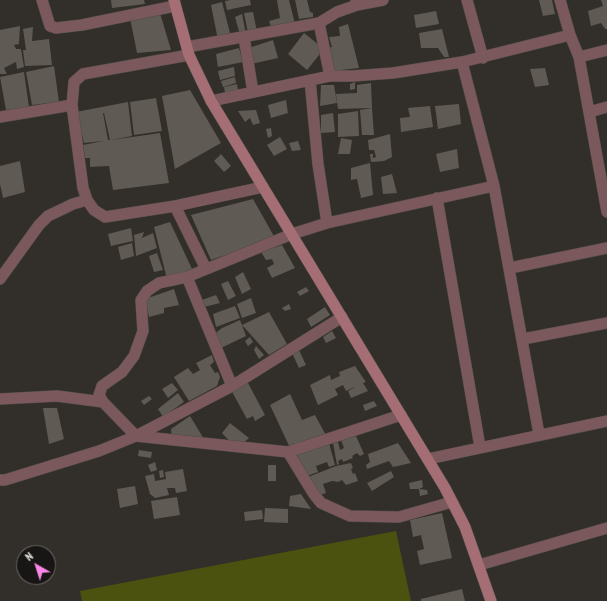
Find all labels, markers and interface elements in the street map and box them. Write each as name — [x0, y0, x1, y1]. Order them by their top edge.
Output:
north arrow — [16, 545, 56, 585]
text: N — [22, 549, 36, 564]

